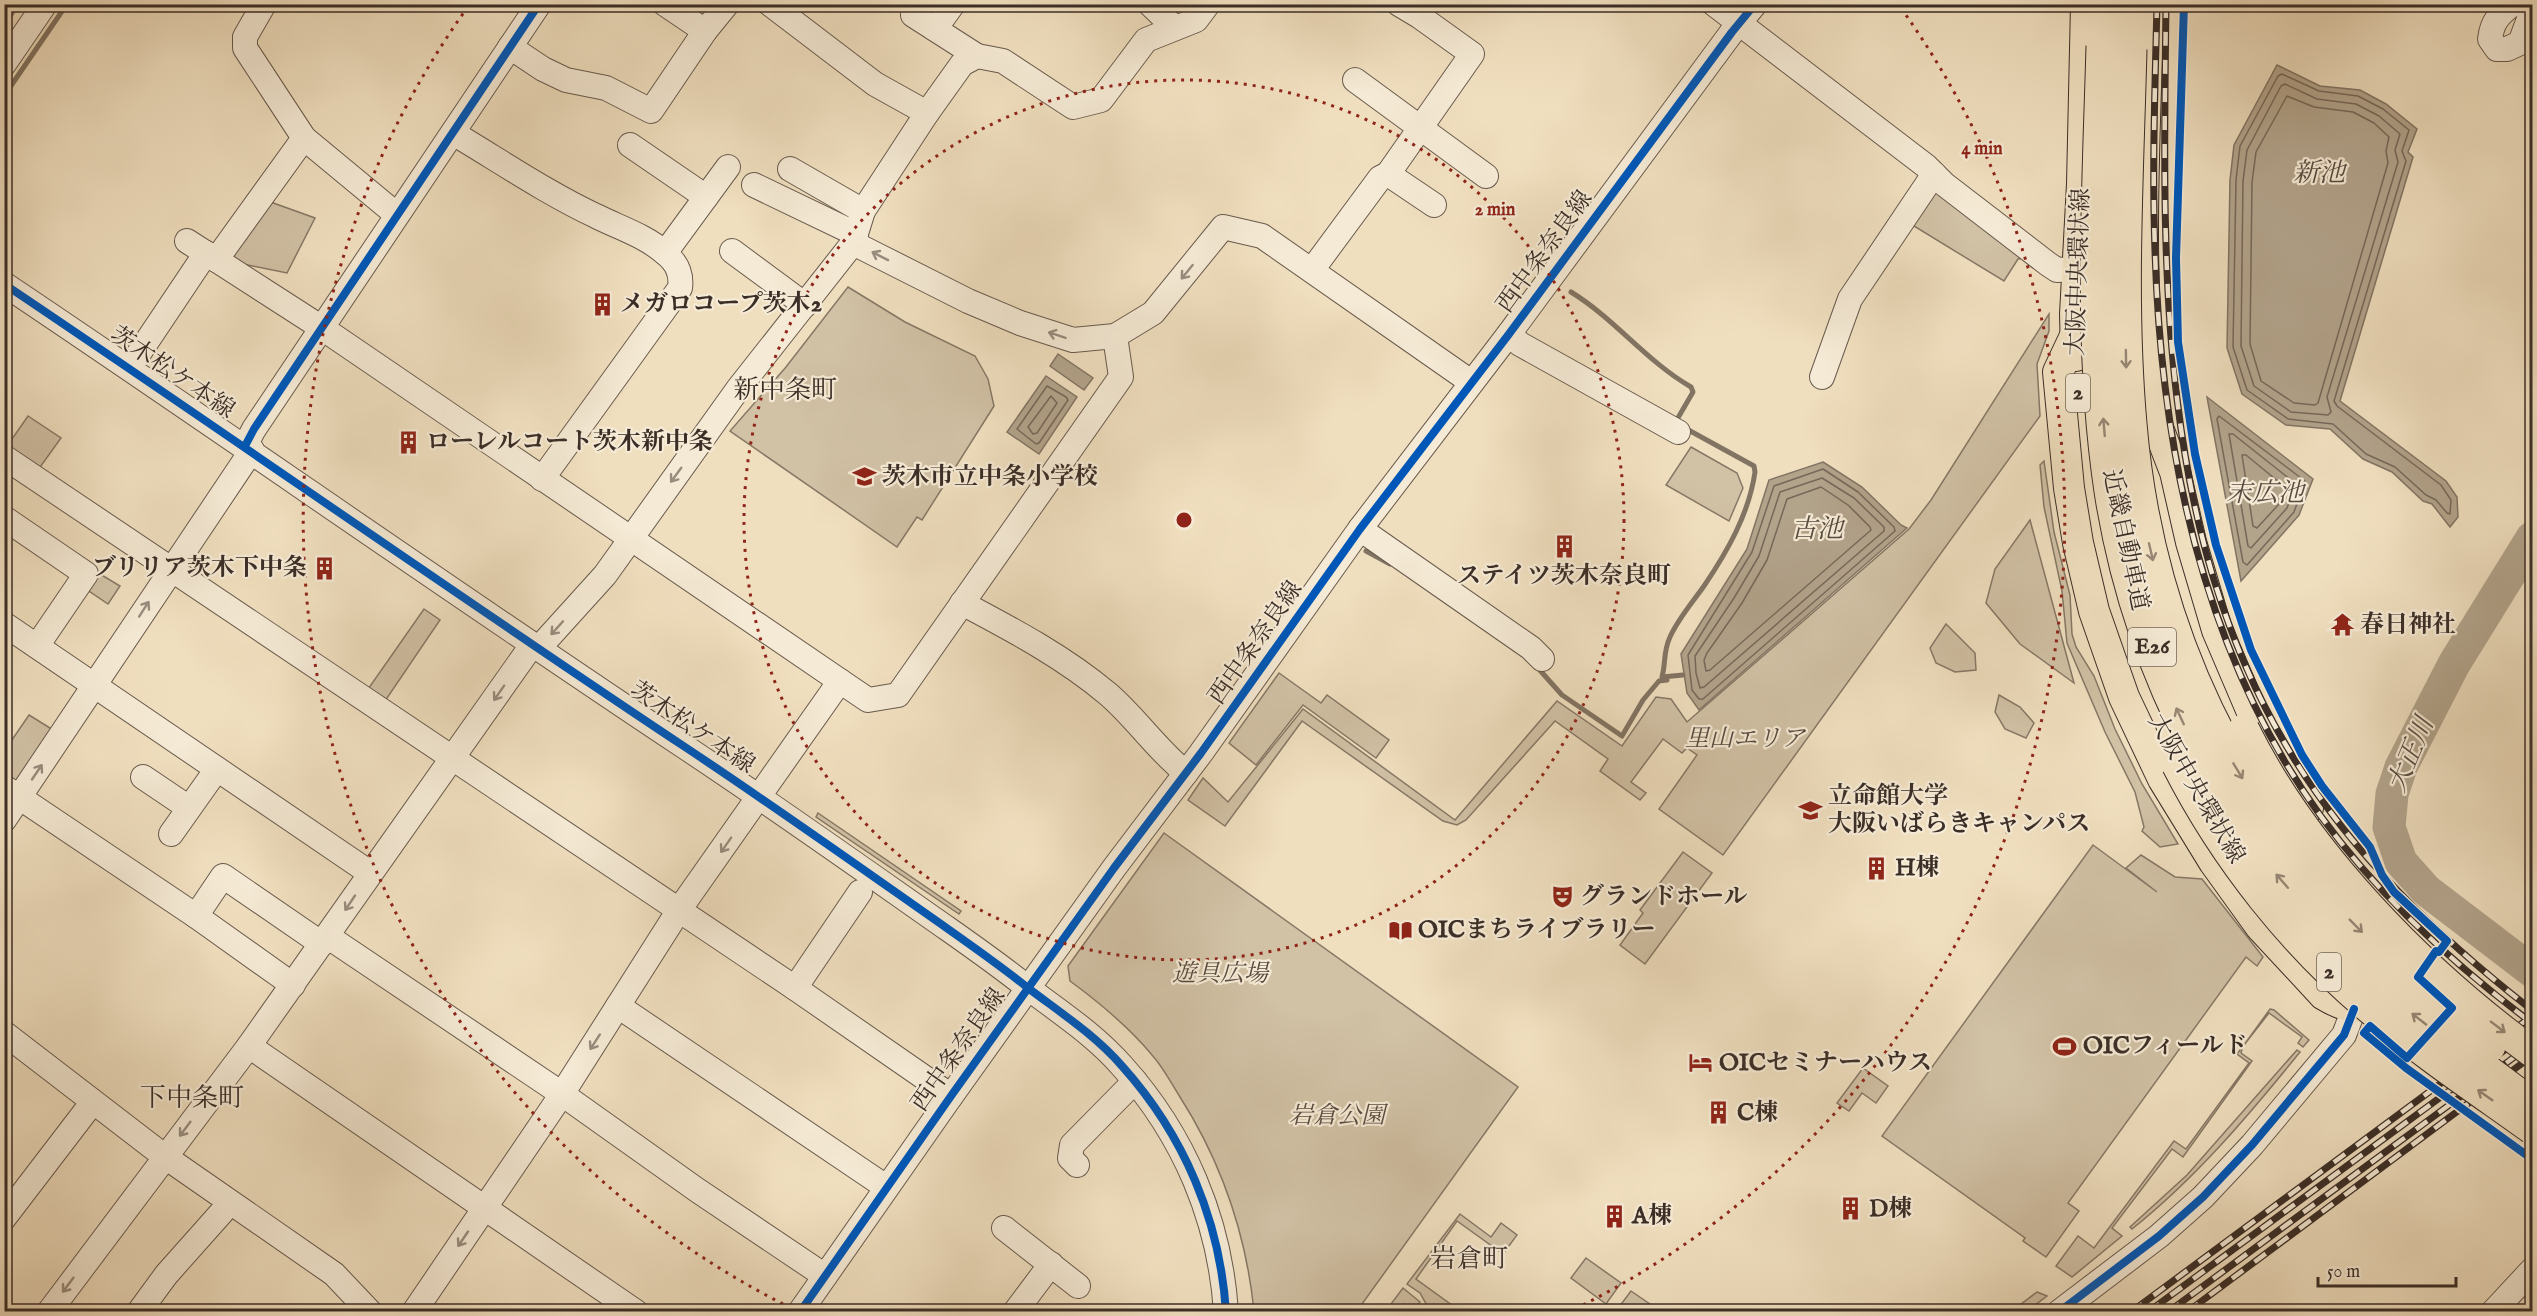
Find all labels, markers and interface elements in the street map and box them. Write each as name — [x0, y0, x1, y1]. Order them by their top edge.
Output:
text: 4 min — [1961, 138, 2003, 161]
water label: 新池 — [2293, 157, 2348, 190]
street label: 西中条奈良線 — [1490, 185, 1600, 319]
street label: 大阪中央環状線 — [2061, 188, 2097, 356]
text: 2 min — [1475, 199, 1516, 222]
one-way arrow — [871, 250, 889, 261]
one-way arrow — [1180, 264, 1193, 280]
place label: メガロコープ茨木2 — [620, 289, 822, 320]
building icon: メガロコープ茨木2 — [589, 291, 615, 317]
street label: 茨木松ケ本線 — [104, 320, 240, 426]
one-way arrow — [1048, 329, 1067, 340]
one-way arrow — [2120, 348, 2131, 368]
district label: 新中条町 — [733, 374, 837, 407]
road number: 2 — [2066, 374, 2090, 412]
one-way arrow — [2098, 418, 2109, 438]
place label: ローレルコート茨木新中条 — [426, 427, 713, 458]
building icon: ローレルコート茨木新中条 — [395, 429, 421, 455]
place label: 茨木市立中条小学校 — [882, 462, 1098, 493]
school or university icon: 茨木市立中条小学校 — [851, 464, 877, 490]
one-way arrow — [670, 466, 682, 482]
street label: 近畿自動車道 — [2095, 466, 2155, 614]
water label: 末広池 — [2226, 477, 2307, 510]
centre of rings — [1174, 510, 1194, 530]
water label: 古池 — [1791, 513, 1846, 546]
building icon: ステイツ茨木奈良町 — [1551, 533, 1577, 559]
one-way arrow — [2145, 542, 2157, 561]
place label: ブリリア茨木下中条 — [92, 553, 307, 584]
building icon: ブリリア茨木下中条 — [312, 555, 338, 581]
place label: ステイツ茨木奈良町 — [1457, 561, 1671, 592]
street label: 西中条奈良線 — [1202, 575, 1310, 711]
one-way arrow — [139, 601, 151, 618]
place label: 春日神社 — [2360, 610, 2456, 641]
temple icon: 春日神社 — [2329, 612, 2355, 638]
one-way arrow — [549, 621, 564, 636]
road number: E26 — [2128, 628, 2176, 666]
street label: 茨木松ケ本線 — [624, 675, 760, 781]
one-way arrow — [493, 684, 505, 701]
one-way arrow — [2174, 707, 2185, 725]
street label: 大阪中央環状線 — [2141, 709, 2251, 869]
water label: 大正川 — [2381, 710, 2443, 797]
park label: 里山エリア — [1685, 724, 1806, 755]
one-way arrow — [2232, 762, 2244, 779]
one-way arrow — [31, 764, 43, 780]
place label: 立命館大学 大阪いばらきキャンパス — [1828, 781, 2090, 840]
school or university icon: 立命館大学 大阪いばらきキャンパス — [1797, 797, 1823, 823]
one-way arrow — [720, 836, 732, 852]
place label: H棟 — [1895, 853, 1940, 884]
building icon: H棟 — [1864, 855, 1890, 881]
one-way arrow — [2275, 874, 2289, 889]
place label: グランドホール — [1580, 882, 1748, 913]
theatre icon: グランドホール — [1549, 884, 1575, 910]
one-way arrow — [344, 895, 356, 911]
place label: OICまちライブラリー — [1418, 915, 1655, 946]
library icon: OICまちライブラリー — [1387, 917, 1413, 943]
one-way arrow — [2348, 918, 2363, 933]
road number: 2 — [2317, 953, 2341, 991]
park label: 遊具広場 — [1172, 959, 1270, 990]
street label: 西中条奈良線 — [905, 982, 1013, 1118]
one-way arrow — [2411, 1013, 2427, 1026]
one-way arrow — [2490, 1021, 2506, 1033]
place label: OICフィールド — [2083, 1031, 2248, 1062]
one-way arrow — [589, 1033, 601, 1050]
sports icon: OICフィールド — [2052, 1033, 2078, 1059]
place label: OICセミナーハウス — [1719, 1048, 1932, 1079]
hotel icon: OICセミナーハウス — [1688, 1050, 1714, 1076]
district label: 下中条町 — [140, 1082, 244, 1115]
one-way arrow — [2477, 1089, 2493, 1101]
place label: C棟 — [1737, 1098, 1778, 1129]
building icon: C棟 — [1706, 1100, 1732, 1126]
park label: 岩倉公園 — [1289, 1101, 1389, 1132]
one-way arrow — [179, 1120, 192, 1136]
place label: D棟 — [1869, 1194, 1912, 1225]
building icon: D棟 — [1838, 1196, 1864, 1222]
place label: A棟 — [1631, 1201, 1672, 1232]
building icon: A棟 — [1601, 1203, 1627, 1229]
one-way arrow — [457, 1230, 469, 1247]
district label: 岩倉町 — [1430, 1243, 1508, 1276]
scale bar — [2318, 1250, 2456, 1288]
text: 50 m — [2327, 1261, 2360, 1284]
one-way arrow — [62, 1276, 75, 1292]

